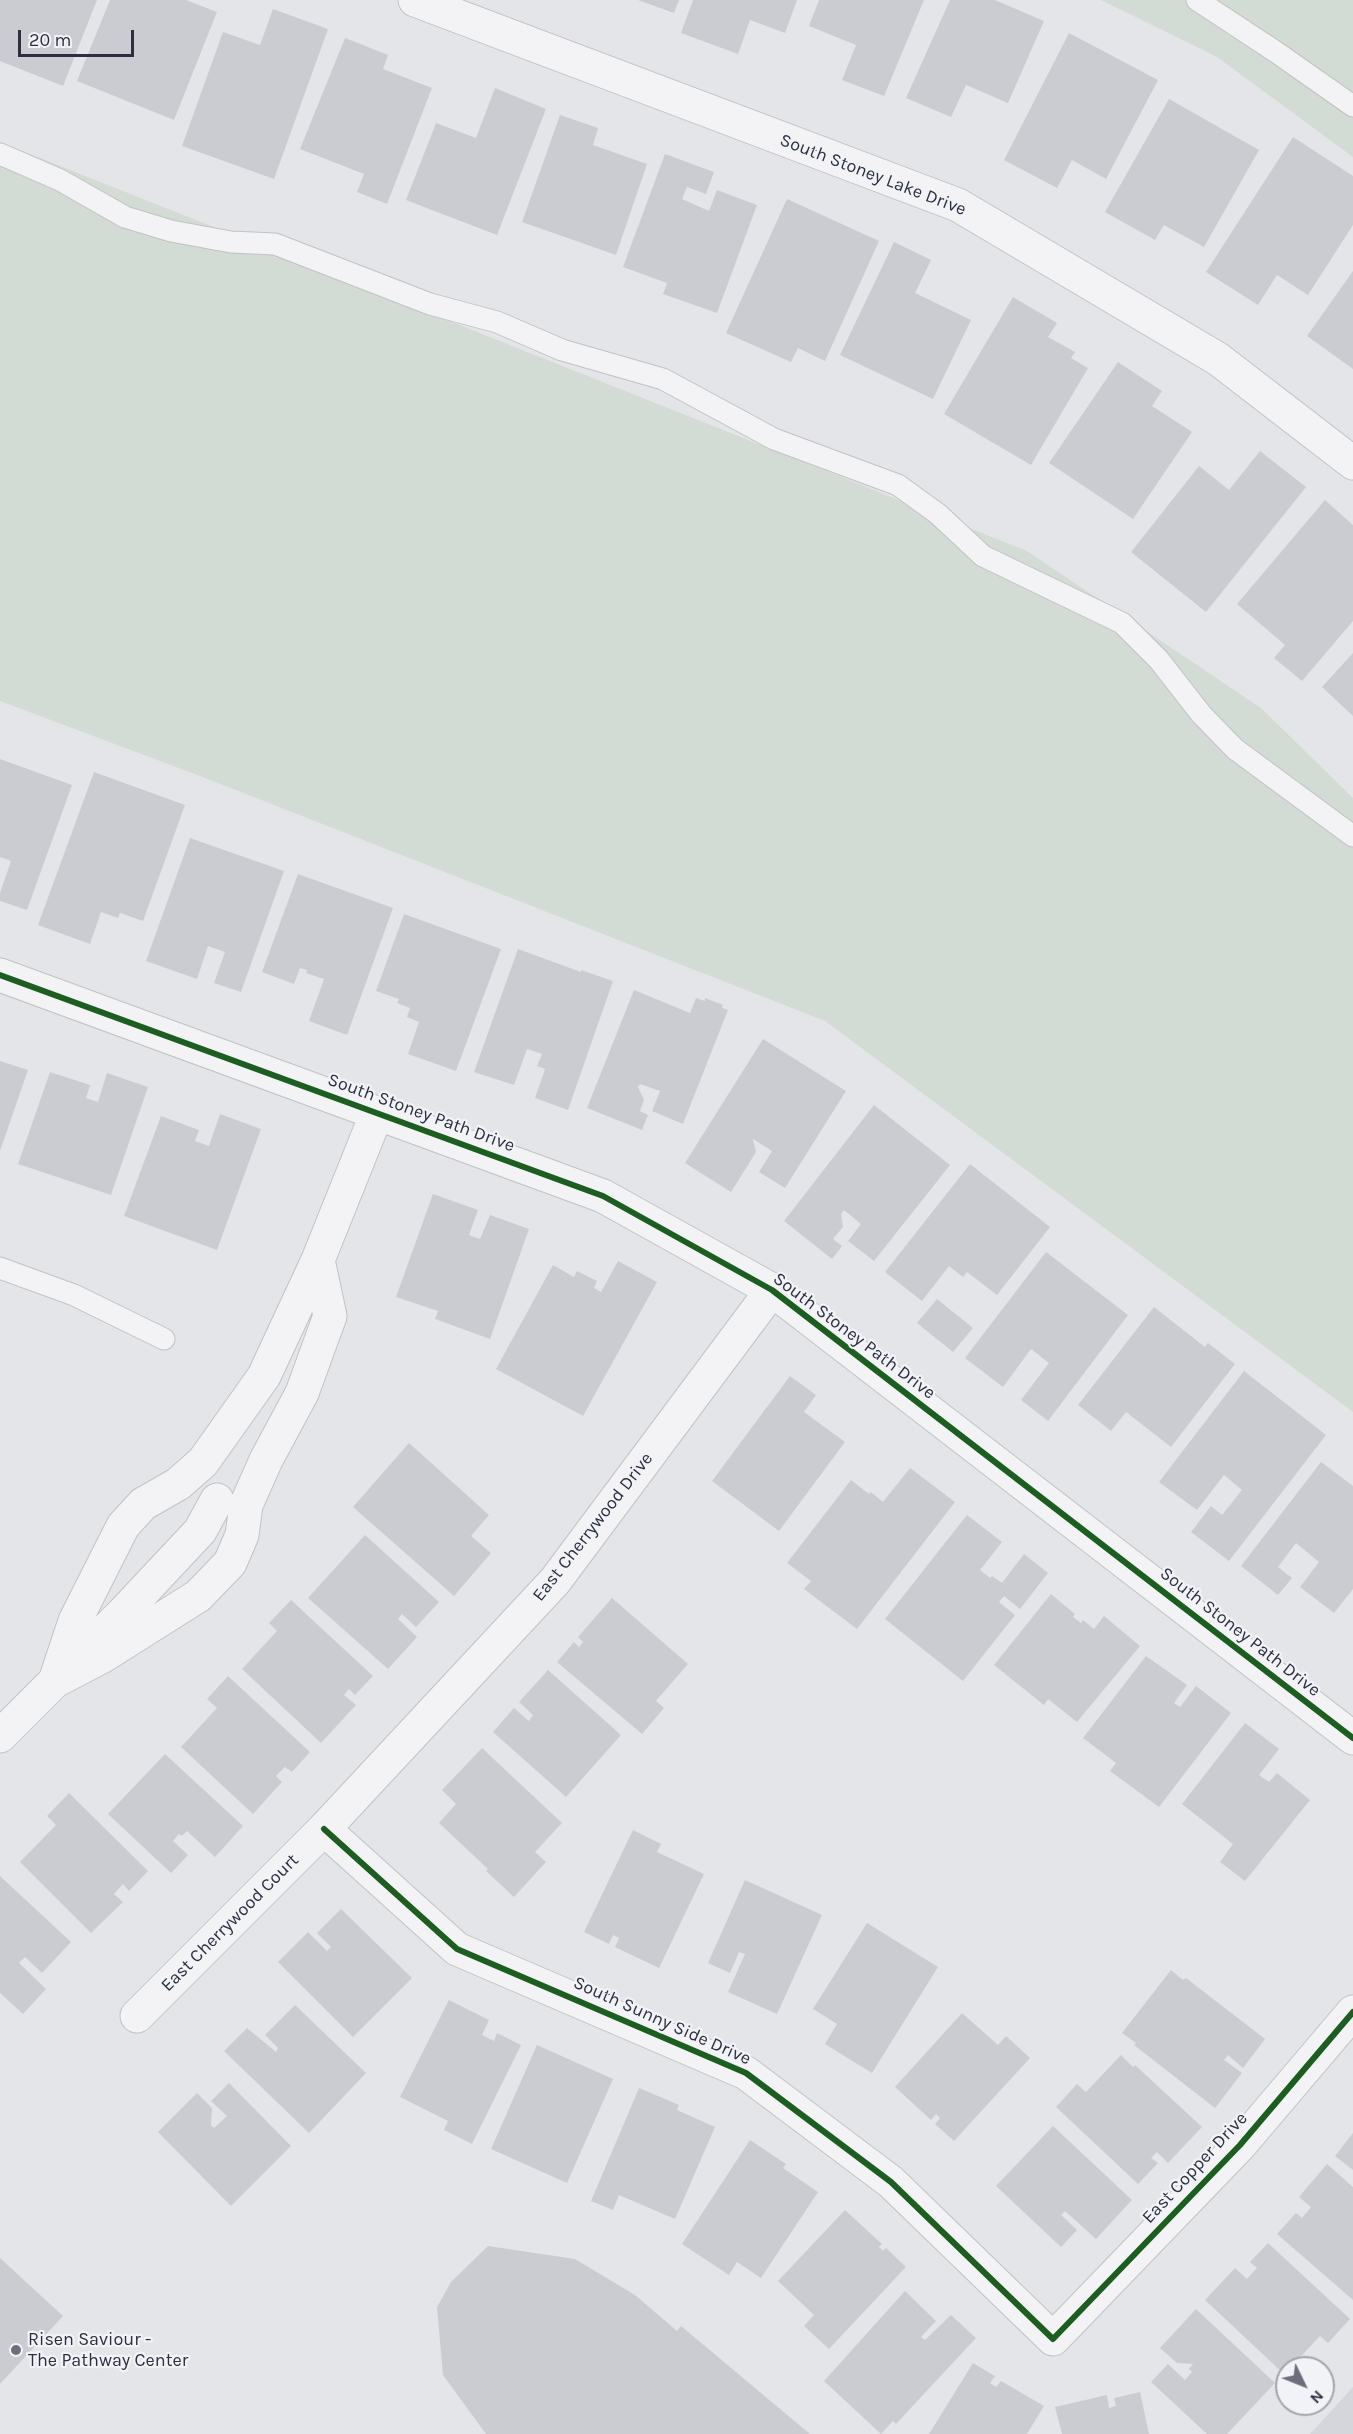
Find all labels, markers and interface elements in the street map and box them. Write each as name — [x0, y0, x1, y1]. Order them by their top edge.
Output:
scale bar — [21, 18, 136, 56]
text: 20 m — [29, 29, 71, 51]
street label: South Stoney Lake Drive — [777, 129, 969, 221]
street label: South Stoney Path Drive — [324, 1069, 518, 1157]
street label: South Stoney Path Drive — [769, 1268, 939, 1404]
street label: East Cherrywood Drive — [528, 1448, 658, 1606]
street label: South Stoney Path Drive — [1156, 1563, 1324, 1701]
street label: East Cherrywood Court — [157, 1850, 303, 1996]
street label: South Sunny Side Drive — [570, 1972, 754, 2070]
street label: East Copper Drive — [1138, 2108, 1252, 2228]
place label: Risen Saviour - The Pathway Center — [28, 2329, 188, 2372]
marker: Risen Saviour - The Pathway Center — [9, 2343, 23, 2357]
north arrow — [1275, 2356, 1335, 2416]
text: N — [1306, 2387, 1328, 2408]

